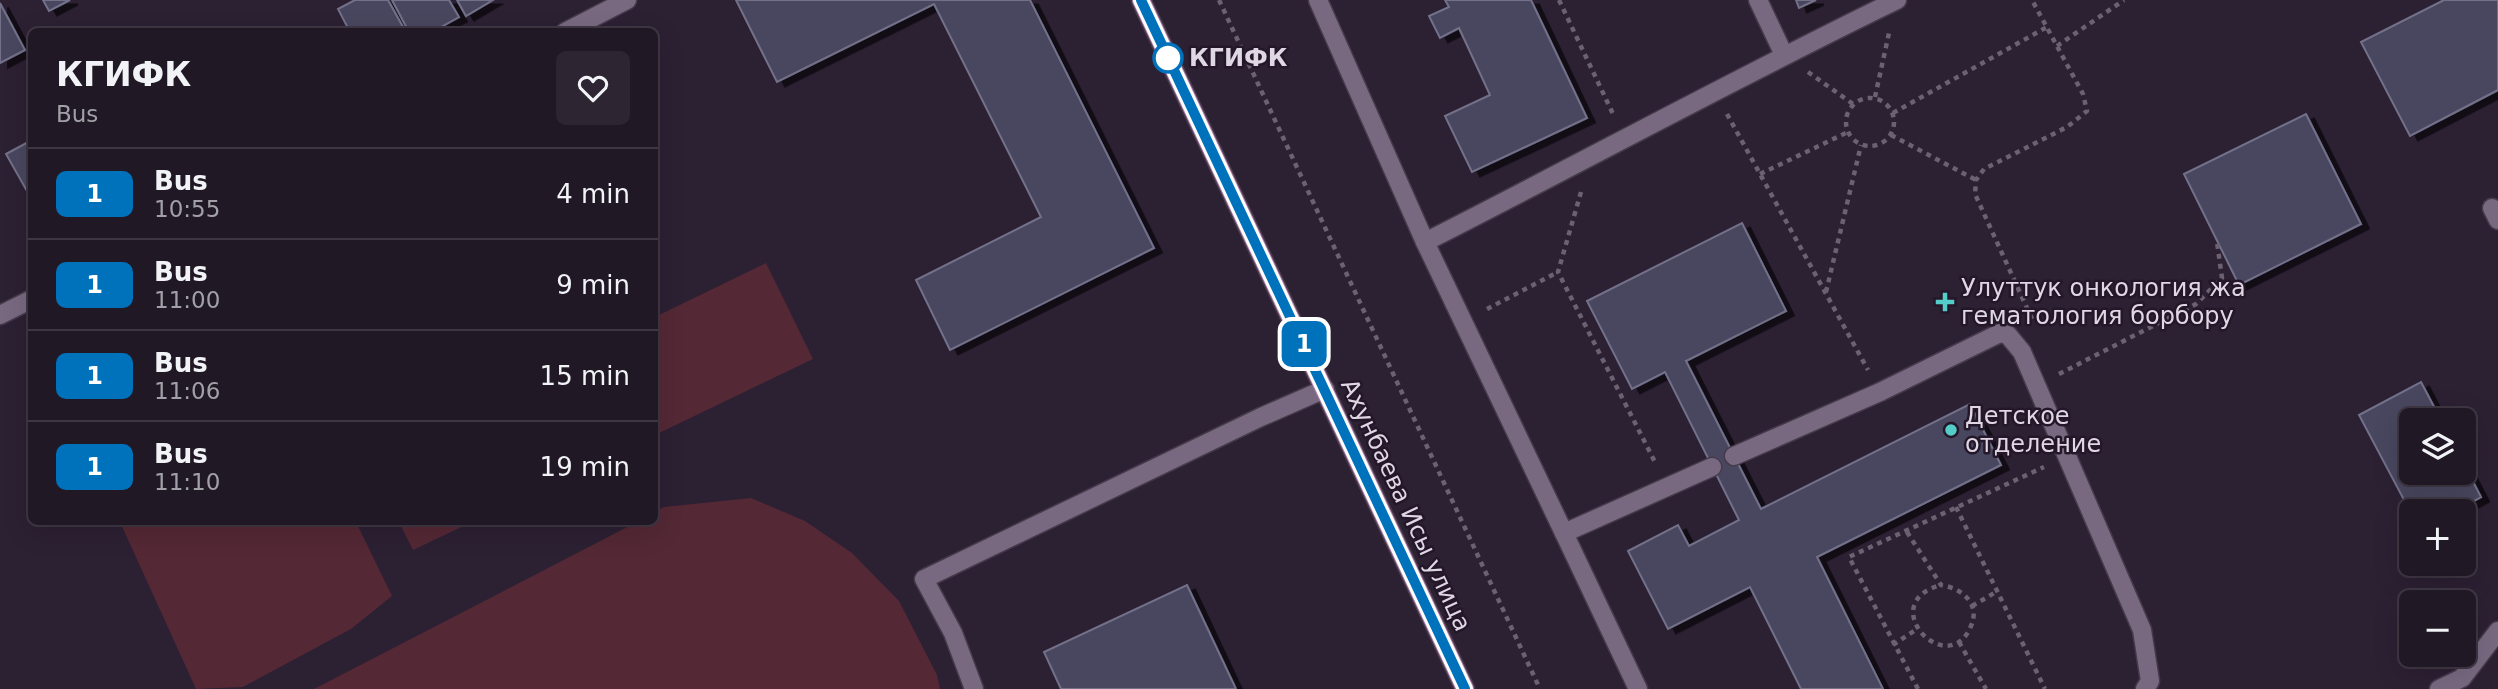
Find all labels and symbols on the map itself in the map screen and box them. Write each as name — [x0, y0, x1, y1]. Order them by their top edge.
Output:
marker: КГИФК — [1153, 43, 1183, 73]
place label: КГИФК — [1189, 44, 1288, 72]
place label: Улуттук онкология жа гематология борбору — [1961, 274, 2246, 330]
marker: Улуттук онкология жа гематология борбору — [1935, 292, 1955, 312]
line badge: 1 — [1281, 321, 1327, 367]
street label: Ахунбаева Исы улица — [1335, 374, 1477, 636]
place label: Детское отделение — [1965, 402, 2101, 458]
marker: Детское отделение — [1943, 422, 1959, 438]

